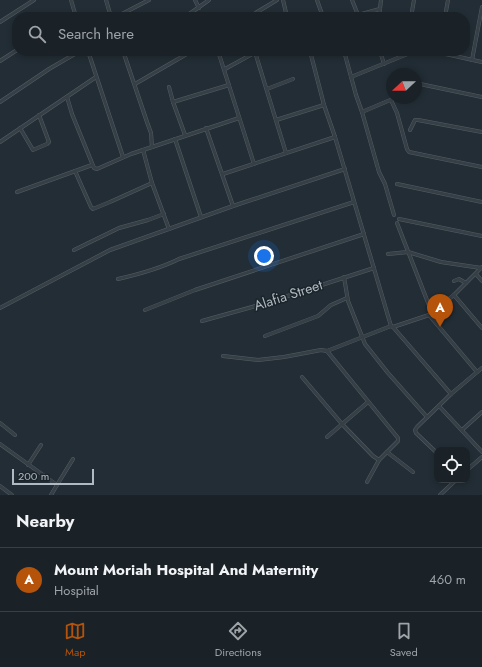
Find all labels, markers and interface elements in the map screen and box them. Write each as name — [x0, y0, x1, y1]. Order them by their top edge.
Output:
search box — [12, 12, 470, 56]
icon: search — [26, 23, 48, 45]
text: Search here — [58, 23, 134, 45]
north arrow — [386, 68, 422, 104]
your location — [254, 246, 274, 266]
street label: Alafia Street — [251, 274, 326, 316]
pin: A — [427, 294, 453, 327]
map controls — [434, 447, 470, 483]
button: locate — [434, 447, 470, 483]
scale bar — [12, 467, 94, 486]
text: 200 m — [18, 468, 49, 484]
text: Nearby — [16, 509, 74, 533]
text: Mount Moriah Hospital And Maternity — [54, 559, 318, 581]
text: A — [24, 570, 34, 589]
text: 460 m — [429, 570, 466, 589]
text: Hospital — [54, 581, 99, 600]
tab: Map — [64, 620, 86, 660]
tab: Directions — [215, 620, 261, 660]
tab: Saved — [390, 620, 418, 660]

